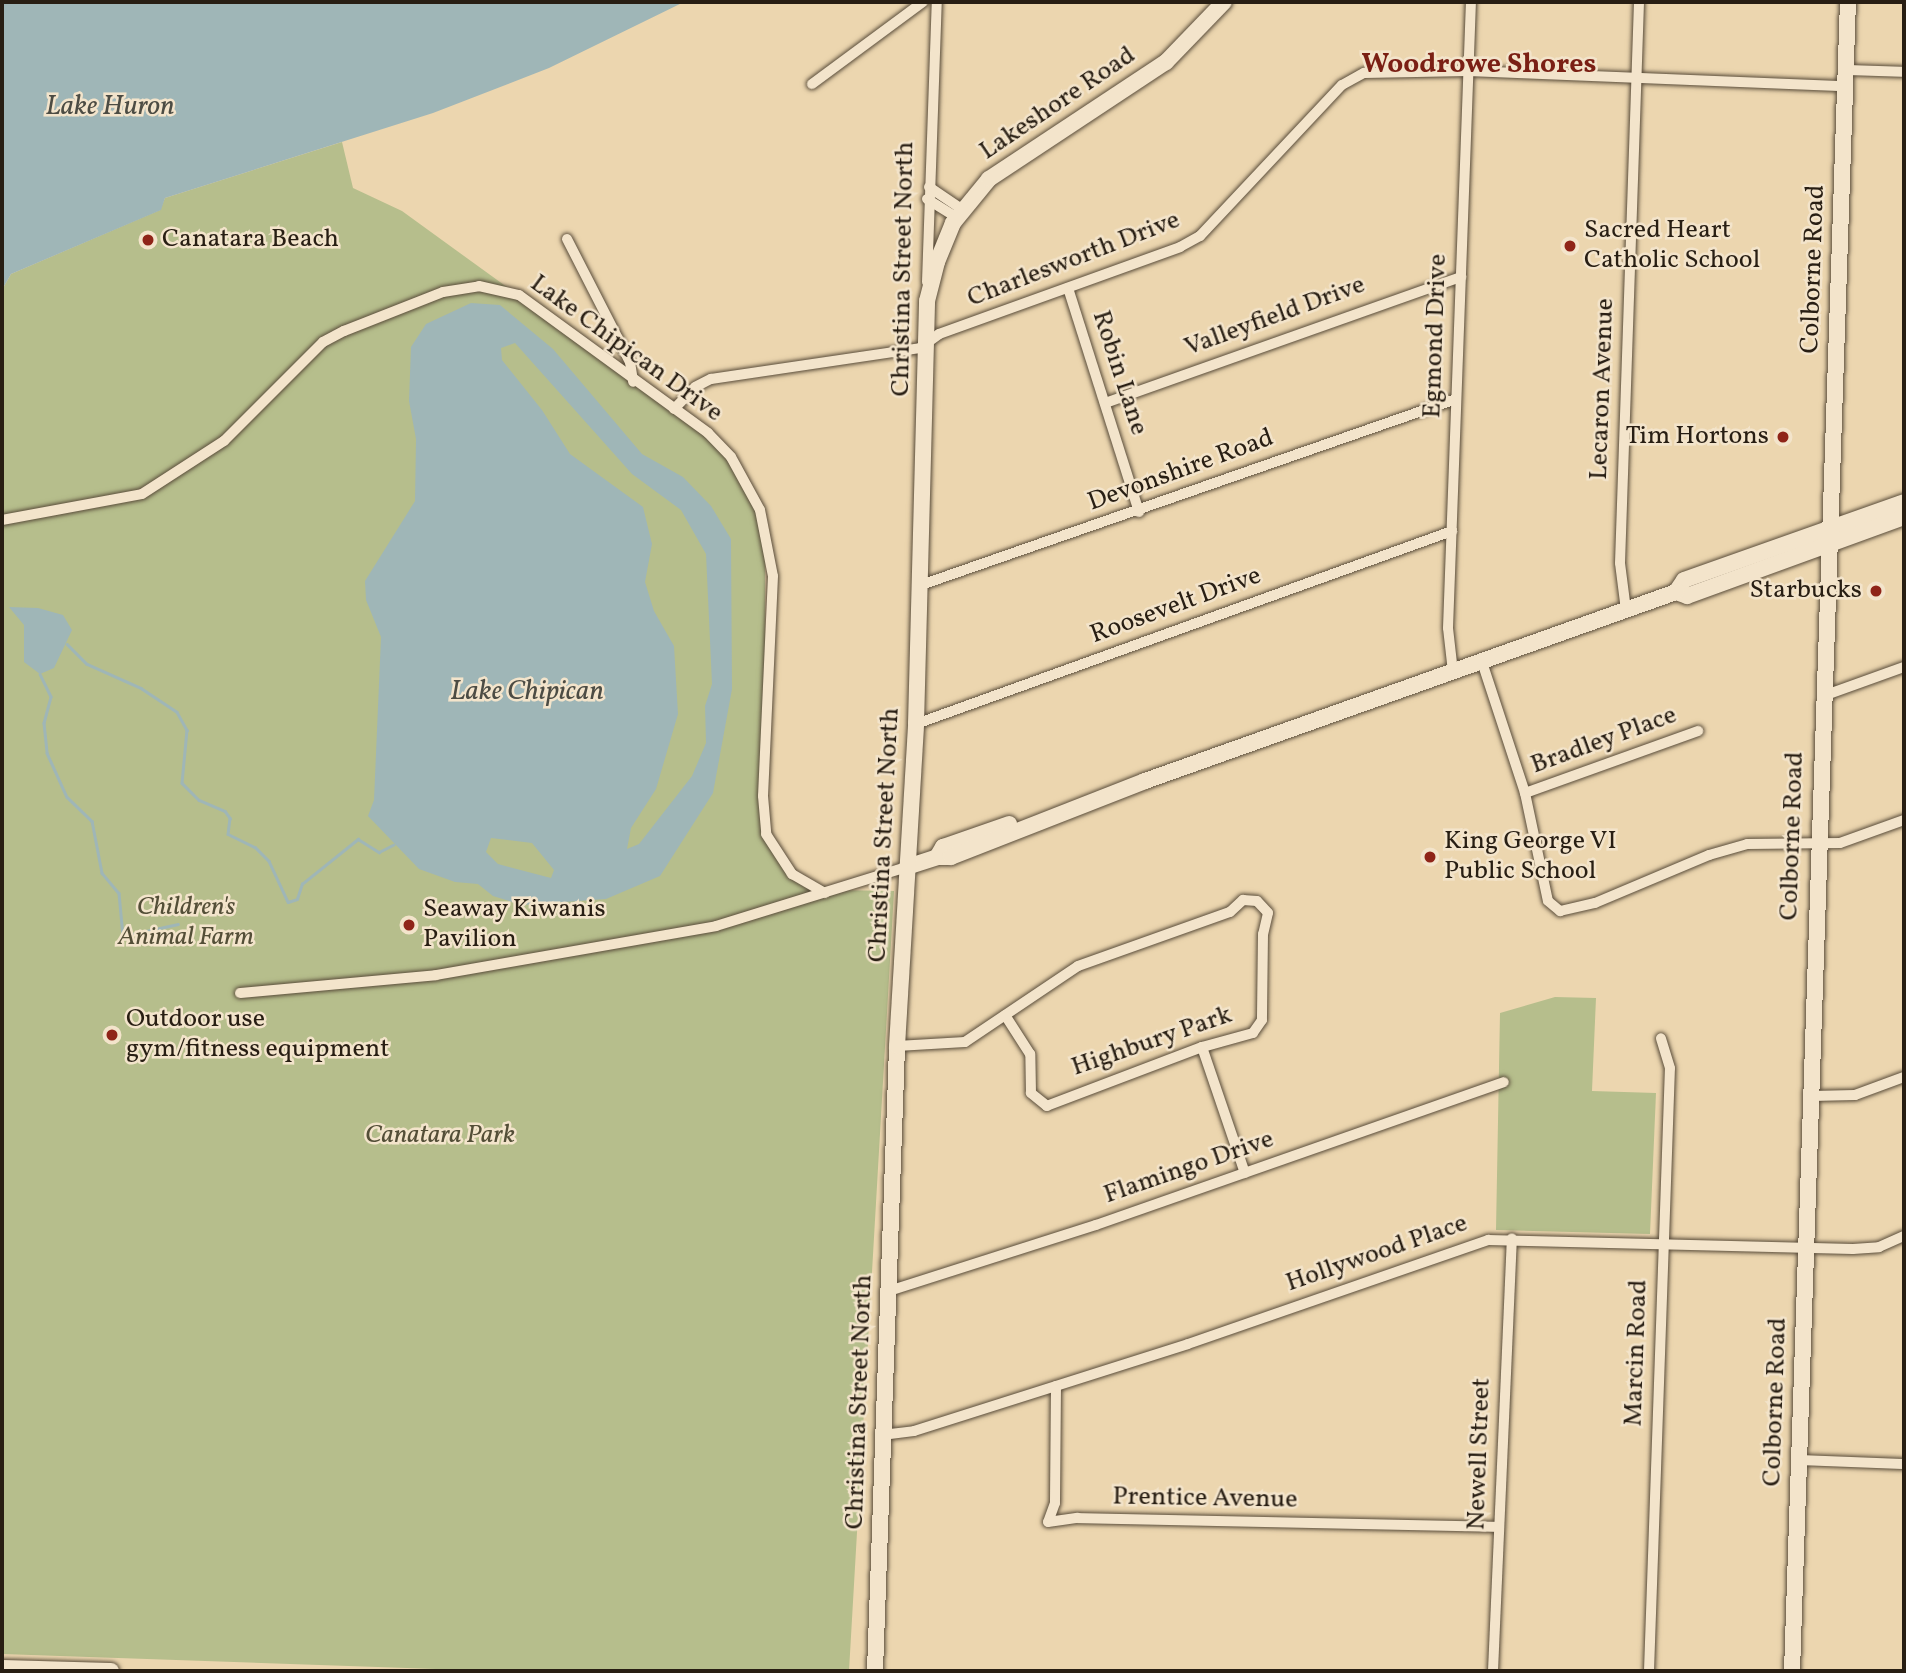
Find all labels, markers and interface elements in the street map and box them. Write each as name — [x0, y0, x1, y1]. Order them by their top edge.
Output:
street label: Lakeshore Road — [974, 40, 1142, 168]
district label: Woodrowe Shores — [1362, 48, 1596, 82]
water label: Lake Huron — [45, 90, 175, 124]
street label: Christina Street North — [886, 141, 922, 397]
street label: Colborne Road — [1795, 184, 1833, 354]
street label: Charlesworth Drive — [963, 205, 1185, 315]
place label: Sacred Heart Catholic School — [1584, 215, 1760, 276]
place label: Canatara Beach — [162, 224, 339, 256]
marker: Canatara Beach — [140, 232, 156, 248]
marker: Sacred Heart Catholic School — [1562, 238, 1578, 254]
street label: Egmond Drive — [1418, 253, 1454, 419]
street label: Lake Chipican Drive — [524, 269, 728, 429]
street label: Valleyfield Drive — [1180, 270, 1370, 364]
street label: Lecaron Avenue — [1584, 298, 1622, 480]
street label: Robin Lane — [1084, 307, 1154, 439]
place label: Tim Hortons — [1625, 421, 1769, 453]
street label: Devonshire Road — [1084, 423, 1278, 519]
marker: Tim Hortons — [1775, 429, 1791, 445]
street label: Roosevelt Drive — [1086, 561, 1266, 651]
place label: Starbucks — [1750, 575, 1862, 607]
marker: Starbucks — [1868, 583, 1884, 599]
water label: Lake Chipican — [450, 675, 604, 709]
street label: Bradley Place — [1527, 700, 1681, 782]
street label: Christina Street North — [863, 707, 907, 963]
street label: Colborne Road — [1774, 751, 1812, 921]
place label: King George VI Public School — [1444, 826, 1617, 888]
marker: King George VI Public School — [1422, 849, 1438, 865]
park label: Children's Animal Farm — [118, 892, 254, 954]
place label: Seaway Kiwanis Pavilion — [423, 894, 606, 956]
marker: Seaway Kiwanis Pavilion — [401, 917, 417, 933]
street label: Highbury Park — [1067, 1000, 1237, 1084]
place label: Outdoor use gym/fitness equipment — [126, 1004, 389, 1066]
marker: Outdoor use gym/fitness equipment — [104, 1027, 120, 1043]
park label: Canatara Park — [365, 1120, 515, 1152]
street label: Flamingo Drive — [1100, 1124, 1278, 1212]
street label: Hollywood Place — [1282, 1208, 1472, 1300]
street label: Christina Street North — [840, 1274, 880, 1530]
street label: Marcin Road — [1619, 1279, 1655, 1427]
street label: Colborne Road — [1757, 1317, 1795, 1487]
street label: Newell Street — [1462, 1377, 1498, 1531]
street label: Prentice Avenue — [1112, 1482, 1298, 1516]

